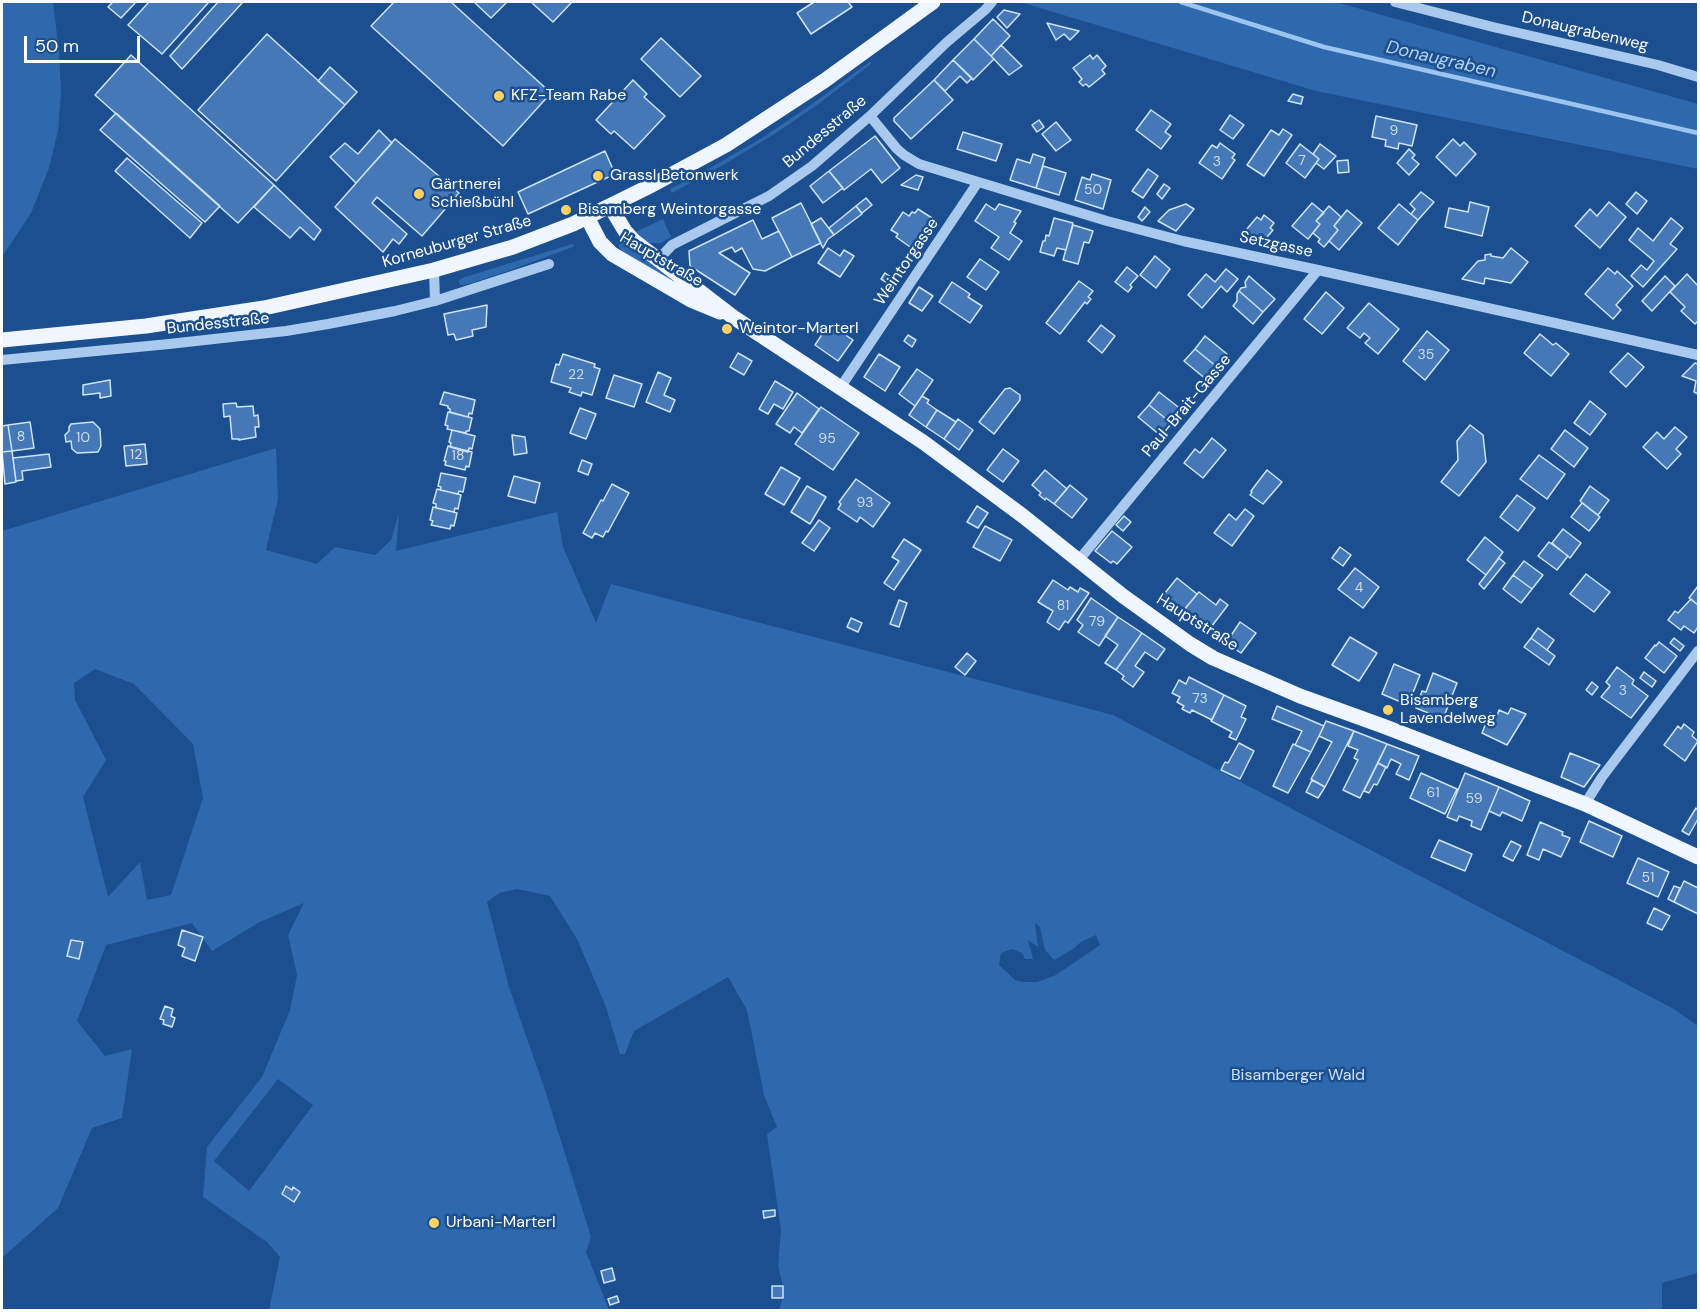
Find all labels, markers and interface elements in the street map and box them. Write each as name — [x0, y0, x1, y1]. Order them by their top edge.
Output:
street label: Donaugrabenweg — [1520, 8, 1650, 56]
scale bar — [27, 24, 142, 62]
text: 50 m — [35, 34, 79, 58]
water label: Donaugraben — [1384, 37, 1498, 83]
place label: KFZ-Team Rabe — [511, 86, 626, 106]
marker: KFZ-Team Rabe — [492, 89, 506, 103]
street label: Bundesstraße — [779, 91, 871, 173]
house number: 9 — [1390, 123, 1398, 139]
house number: 7 — [1298, 153, 1306, 169]
house number: 3 — [1213, 154, 1221, 170]
place label: Grassl Betonwerk — [610, 166, 739, 186]
marker: Grassl Betonwerk — [591, 169, 605, 183]
place label: Gärtnerei Schießbühl — [431, 175, 514, 213]
house number: 50 — [1084, 182, 1102, 198]
marker: Gärtnerei Schießbühl — [412, 187, 426, 201]
place label: Bisamberg Weintorgasse — [578, 200, 761, 220]
marker: Bisamberg Weintorgasse — [559, 203, 573, 217]
street label: Korneuburger Straße — [380, 212, 534, 272]
street label: Weintorgasse — [871, 215, 943, 309]
street label: Hauptstraße — [616, 228, 706, 292]
street label: Setzgasse — [1238, 228, 1314, 262]
street label: Bundesstraße — [166, 309, 270, 339]
place label: Weintor-Marterl — [739, 319, 859, 339]
marker: Weintor-Marterl — [720, 322, 734, 336]
house number: 35 — [1418, 347, 1434, 363]
street label: Paul-Brait-Gasse — [1138, 351, 1236, 461]
house number: 22 — [568, 367, 584, 383]
house number: 8 — [17, 429, 25, 445]
house number: 10 — [76, 430, 90, 446]
house number: 95 — [818, 431, 836, 447]
house number: 12 — [130, 447, 142, 463]
house number: 18 — [452, 448, 464, 464]
house number: 93 — [857, 495, 873, 511]
house number: 4 — [1355, 580, 1363, 596]
street label: Hauptstraße — [1153, 590, 1241, 656]
house number: 81 — [1057, 598, 1069, 614]
house number: 79 — [1089, 614, 1105, 630]
house number: 3 — [1619, 683, 1627, 699]
house number: 73 — [1192, 691, 1208, 707]
place label: Bisamberg Lavendelweg — [1400, 691, 1496, 729]
marker: Bisamberg Lavendelweg — [1381, 703, 1395, 717]
house number: 61 — [1426, 785, 1440, 801]
house number: 59 — [1466, 791, 1482, 807]
house number: 51 — [1642, 870, 1654, 886]
park label: Bisamberger Wald — [1231, 1066, 1365, 1086]
place label: Urbani-Marterl — [446, 1213, 556, 1233]
marker: Urbani-Marterl — [427, 1216, 441, 1230]

